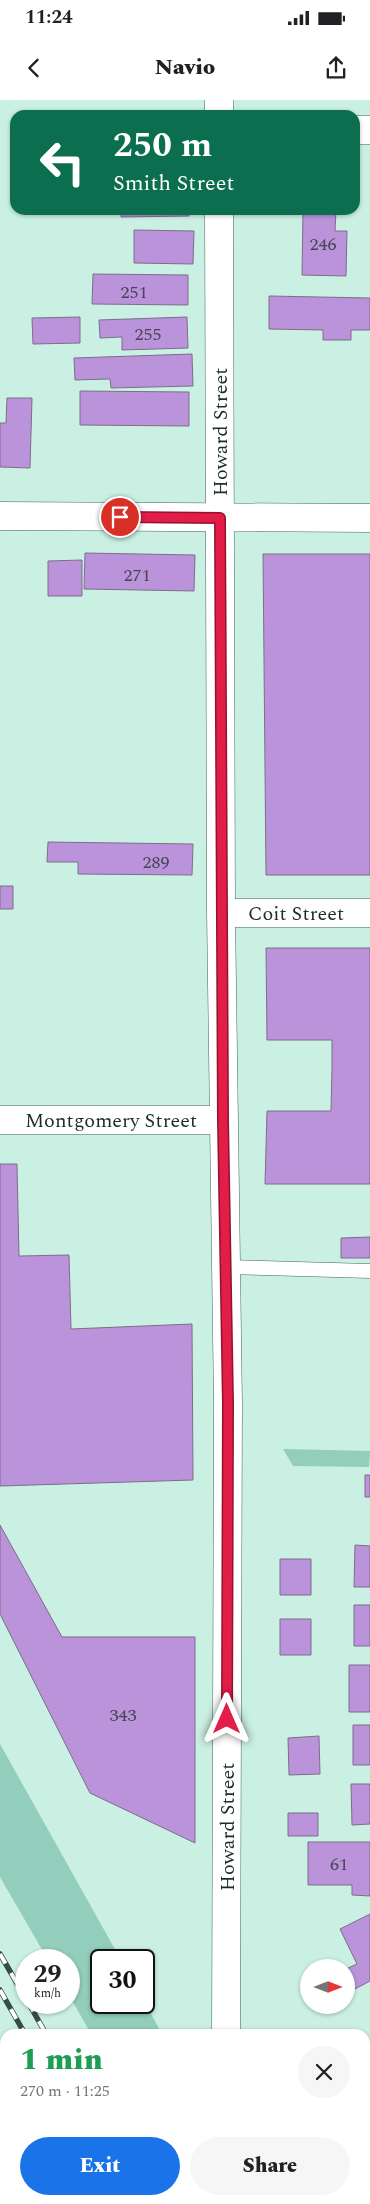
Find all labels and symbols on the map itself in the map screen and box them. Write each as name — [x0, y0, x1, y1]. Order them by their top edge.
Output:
house number: 246 — [310, 231, 337, 258]
house number: 251 — [121, 279, 148, 306]
house number: 255 — [135, 321, 162, 348]
street label: Howard Street — [206, 368, 236, 496]
pin — [99, 496, 141, 538]
house number: 271 — [124, 562, 151, 589]
house number: 289 — [143, 849, 170, 876]
street label: Coit Street — [248, 899, 344, 929]
street label: Montgomery Street — [25, 1106, 197, 1136]
position arrow — [200, 1692, 252, 1744]
house number: 343 — [110, 1702, 137, 1729]
street label: Howard Street — [213, 1763, 243, 1891]
house number: 61 — [330, 1851, 348, 1878]
speed limit sign: 30 — [90, 1949, 155, 2014]
north arrow — [300, 1959, 355, 2014]

